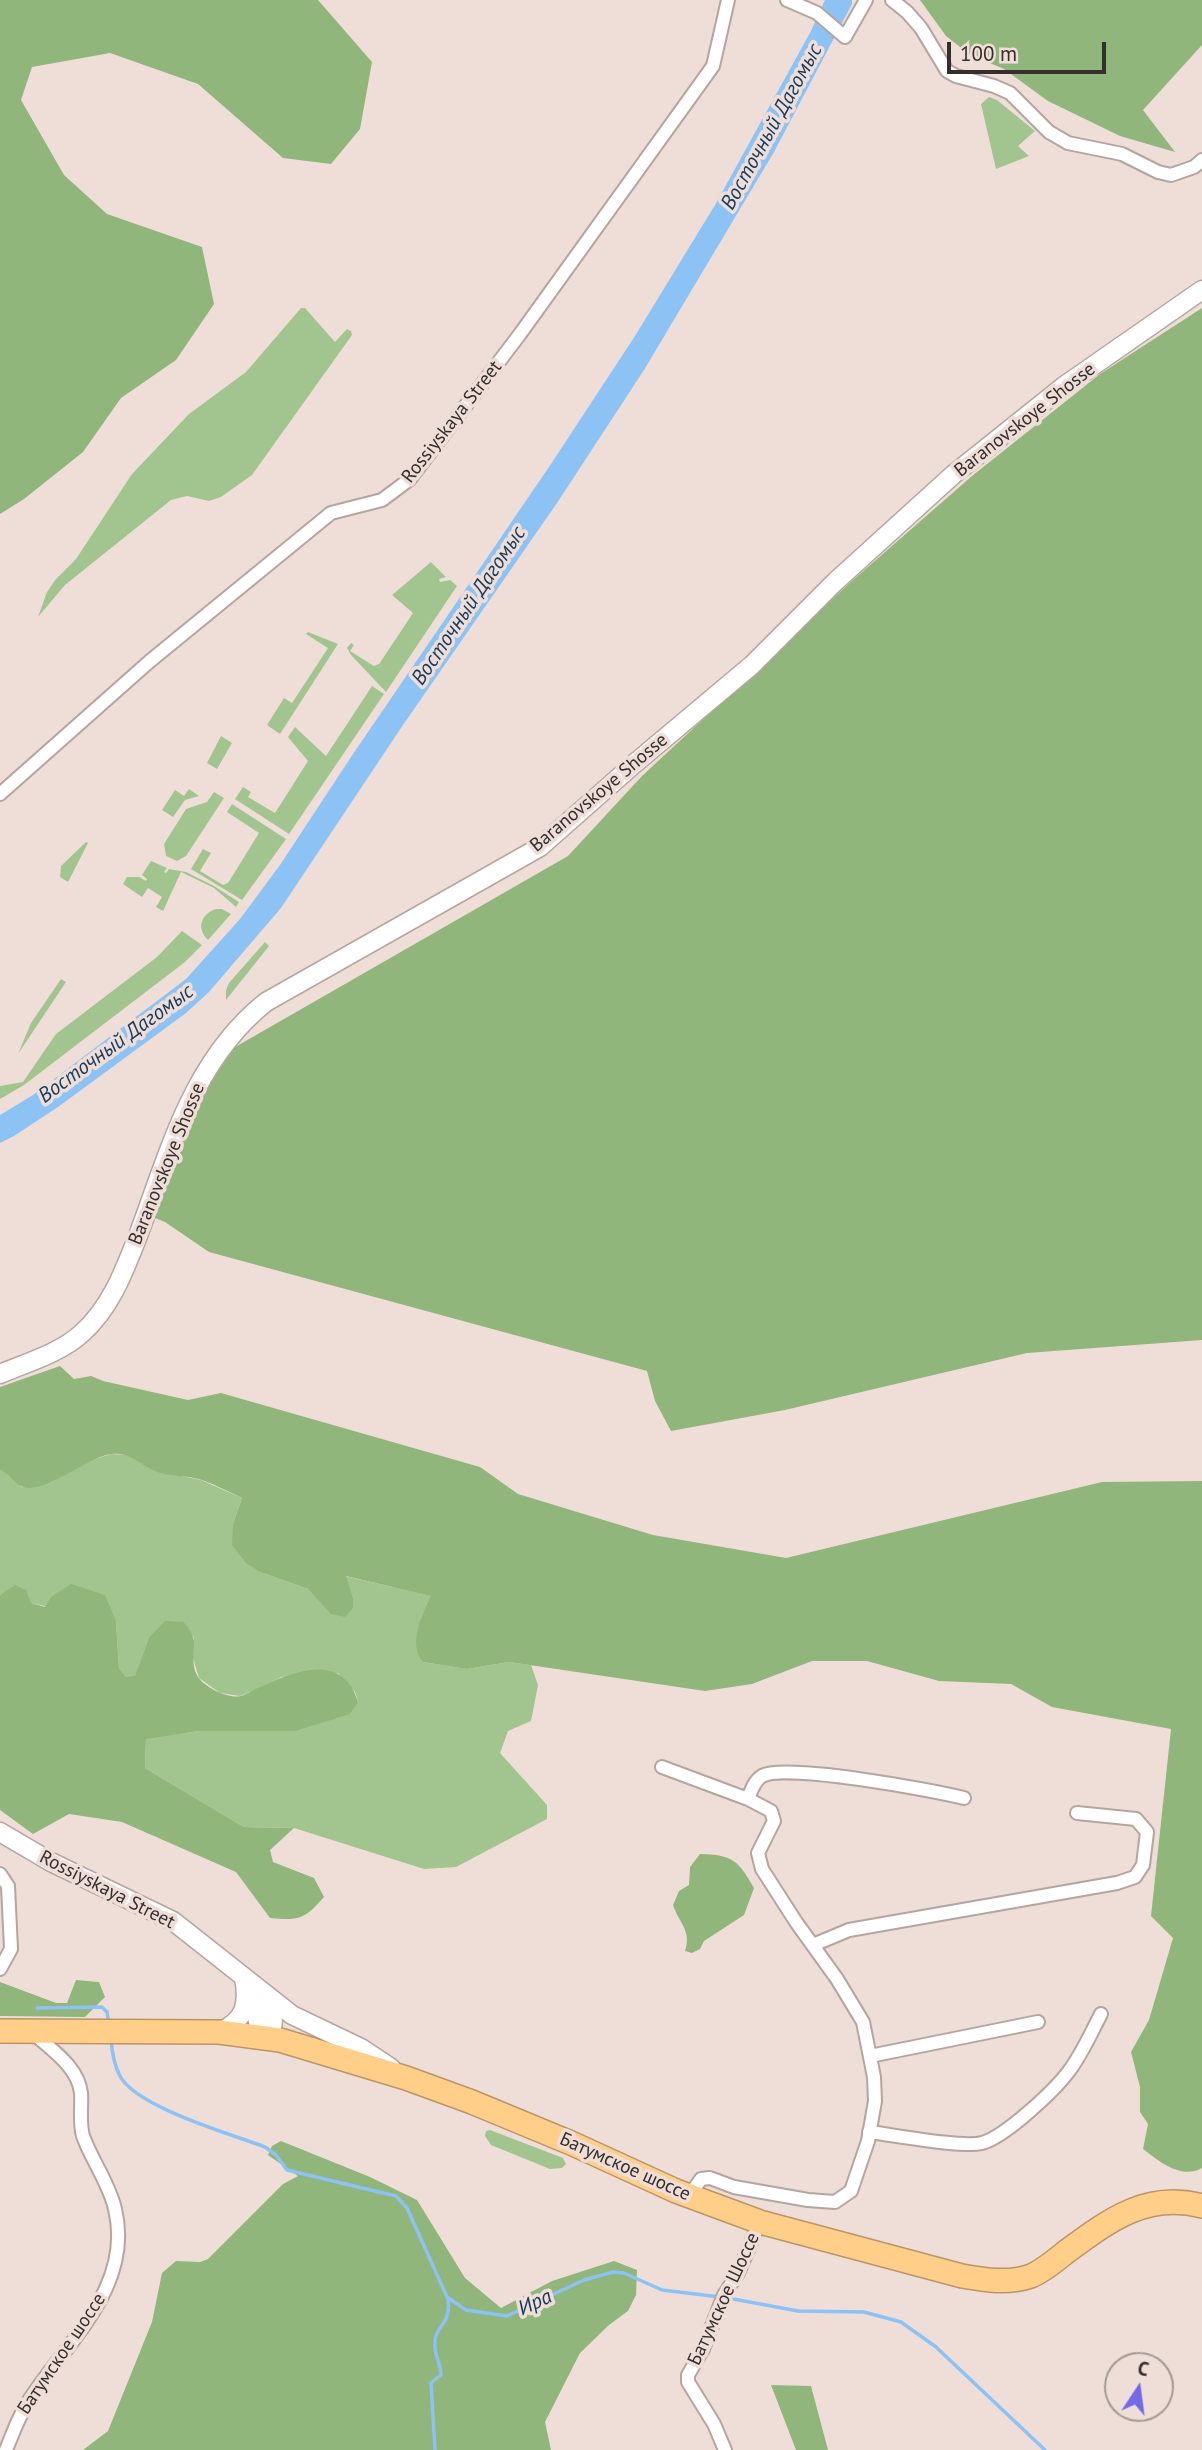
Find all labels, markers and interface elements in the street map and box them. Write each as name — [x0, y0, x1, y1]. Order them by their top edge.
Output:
scale bar — [950, 28, 1109, 72]
water label: Восточный Дагомыс — [716, 40, 828, 214]
text: 100 m — [960, 40, 1017, 67]
street label: Rossiyskaya Street — [397, 356, 507, 488]
street label: Baranovskoye Shosse — [950, 358, 1100, 482]
water label: Восточный Дагомыс — [407, 522, 531, 690]
street label: Baranovskoye Shosse — [526, 729, 672, 857]
water label: Восточный Дагомыс — [34, 979, 198, 1109]
street label: Baranovskoye Shosse — [124, 1080, 210, 1248]
street label: Rossiyskaya Street — [35, 1846, 179, 1934]
street label: Батумское шоссе — [556, 2128, 694, 2206]
street label: Батумское Шоссе — [683, 2229, 765, 2369]
water label: Ира — [514, 2284, 556, 2322]
street label: Батумское шоссе — [13, 2289, 111, 2419]
north arrow — [1104, 2352, 1174, 2422]
text: С — [1135, 2356, 1151, 2381]

